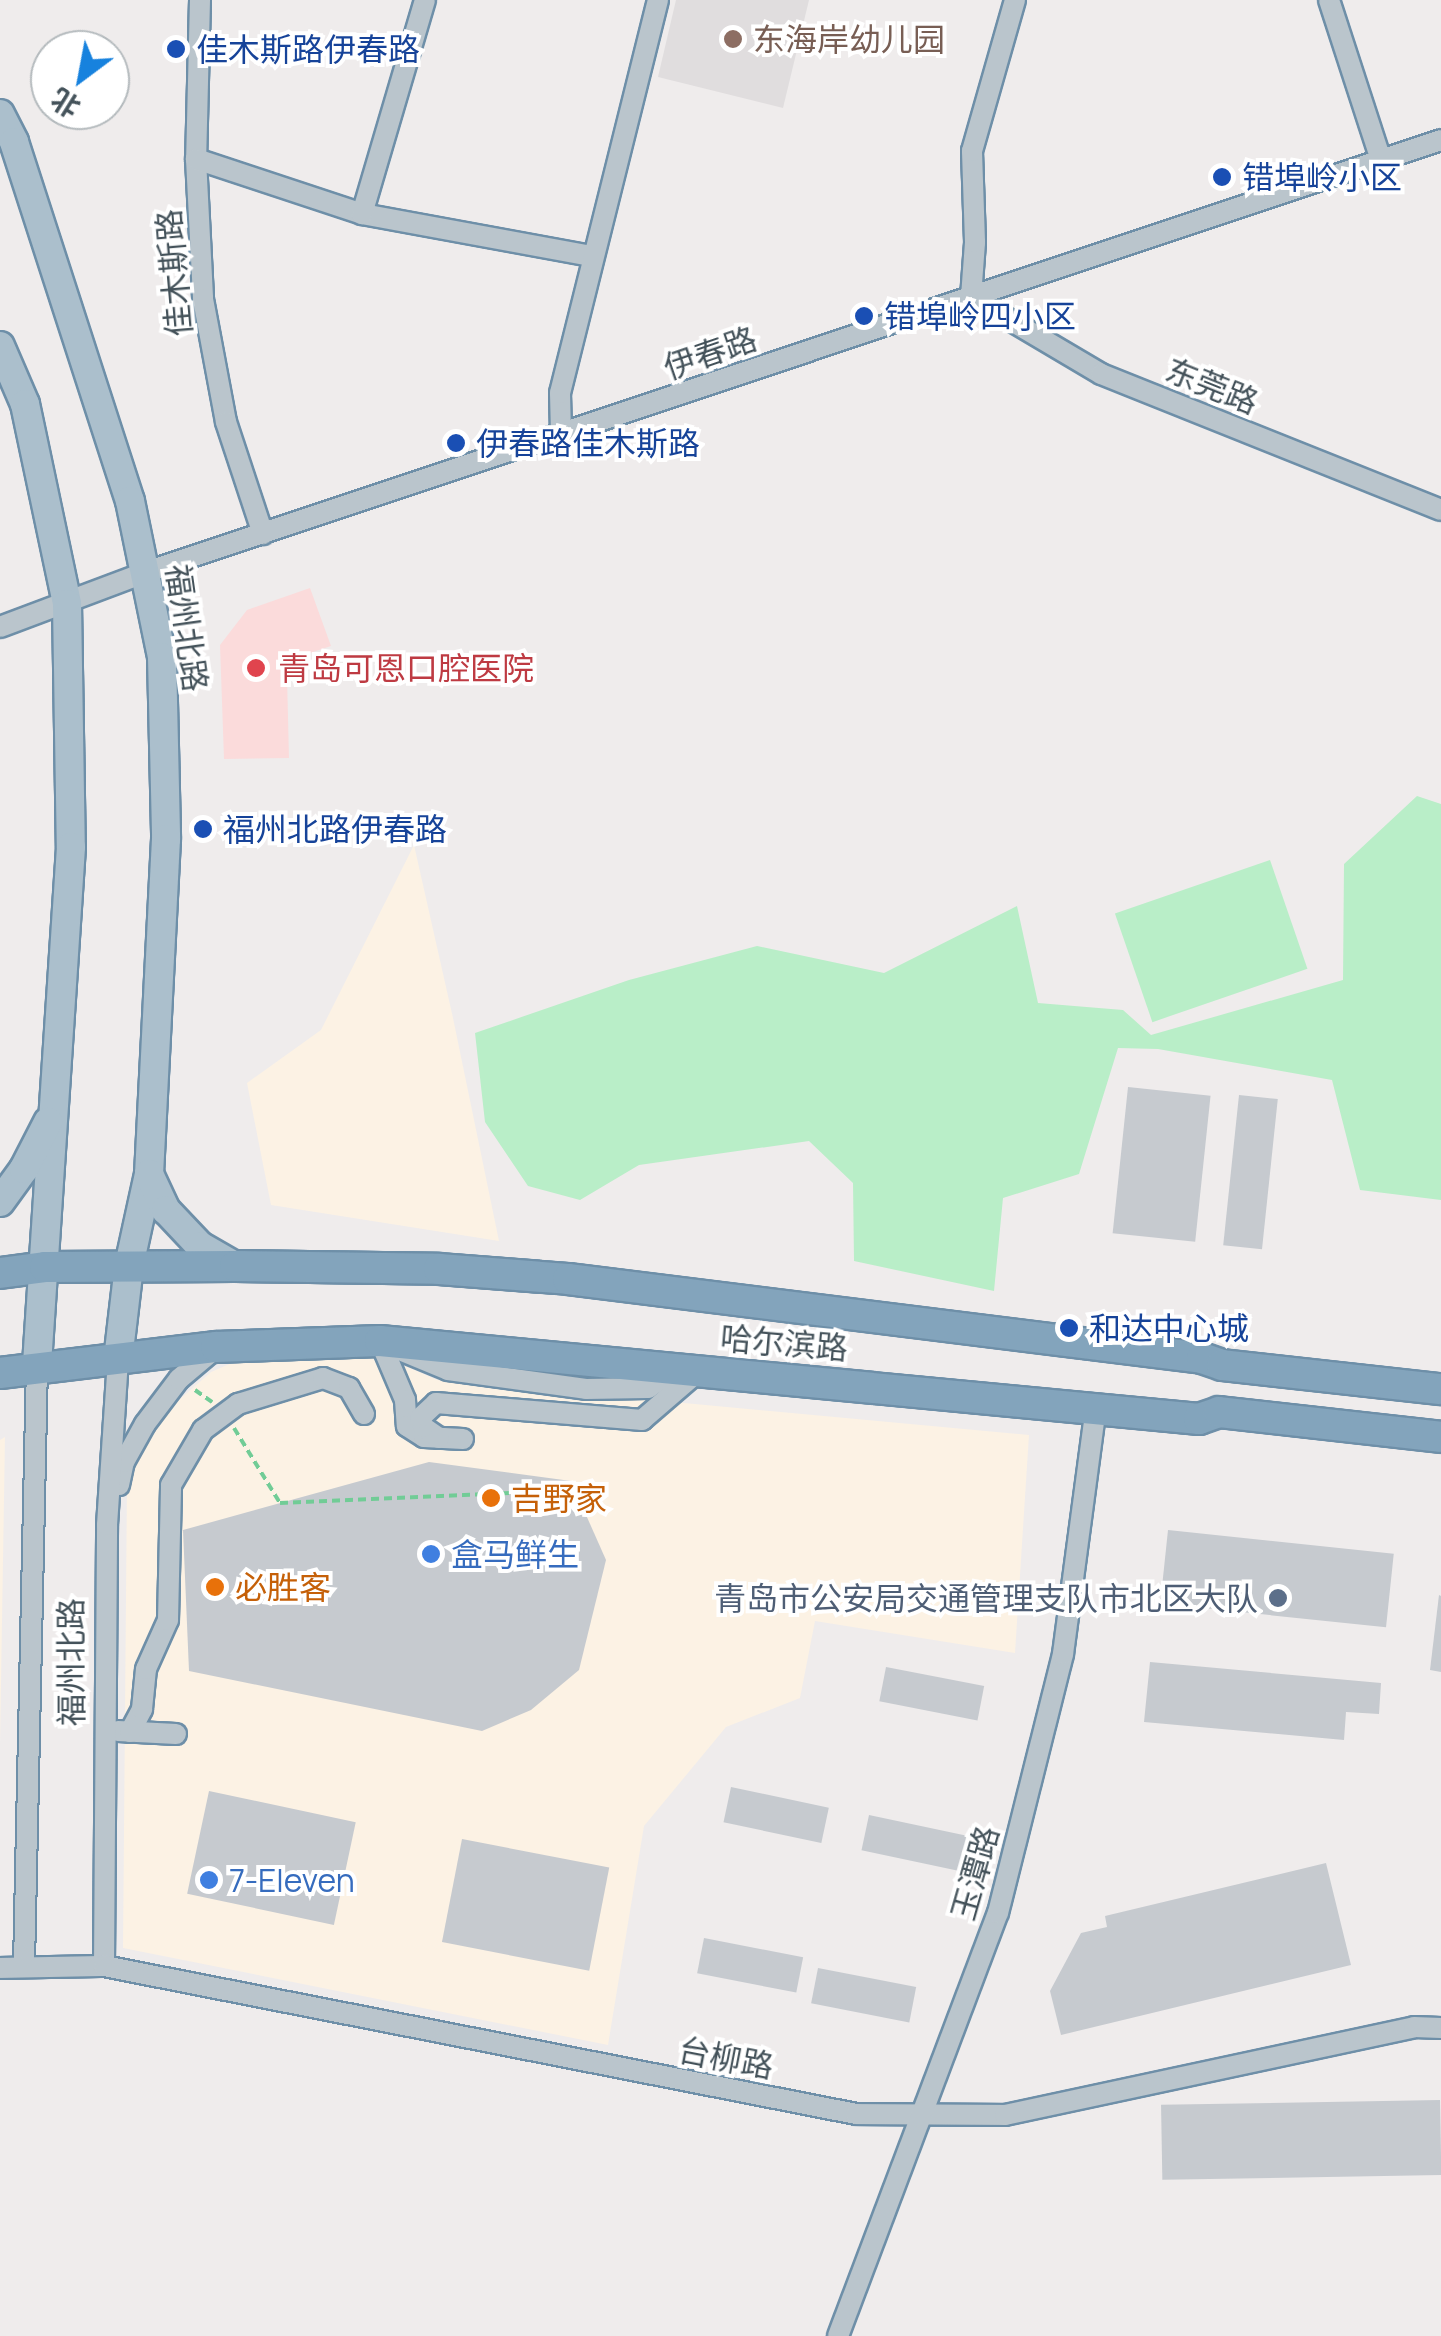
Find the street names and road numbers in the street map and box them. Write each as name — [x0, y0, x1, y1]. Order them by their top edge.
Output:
street label: 佳木斯路 — [149, 208, 199, 338]
street label: 伊春路 — [658, 319, 762, 387]
street label: 东莞路 — [1160, 350, 1264, 422]
street label: 福州北路 — [159, 562, 215, 694]
street label: 哈尔滨路 — [719, 1318, 849, 1368]
street label: 福州北路 — [52, 1598, 90, 1726]
street label: 玉潭路 — [943, 1822, 1007, 1924]
street label: 台柳路 — [675, 2030, 777, 2086]

